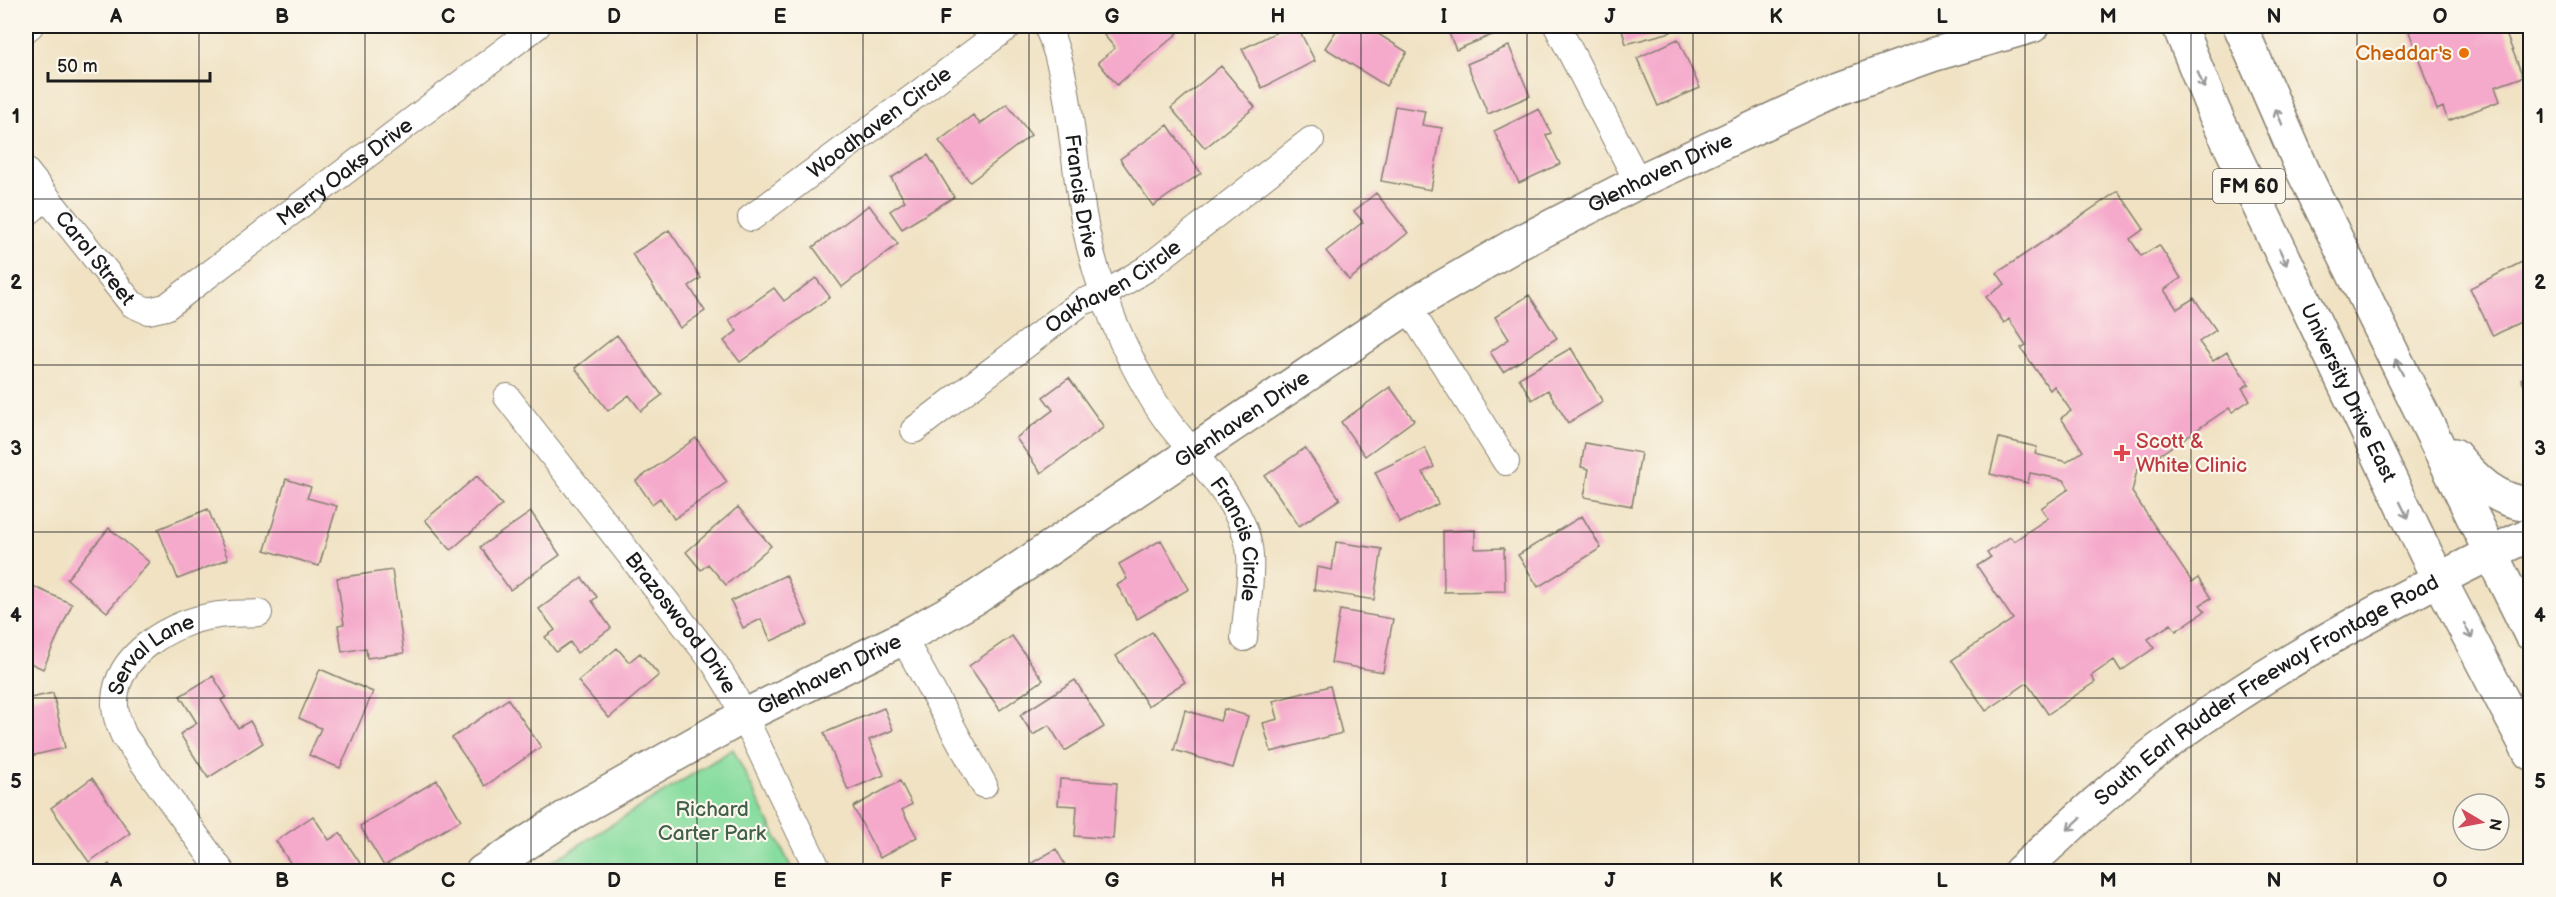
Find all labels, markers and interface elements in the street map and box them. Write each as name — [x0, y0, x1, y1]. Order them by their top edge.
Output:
text: A — [109, 5, 123, 29]
text: B — [275, 5, 289, 29]
text: C — [441, 5, 455, 29]
text: D — [607, 5, 621, 29]
text: E — [774, 5, 787, 29]
text: F — [940, 5, 952, 29]
text: G — [1105, 5, 1120, 29]
text: H — [1271, 5, 1285, 29]
text: I — [1441, 5, 1447, 29]
text: J — [1605, 5, 1617, 29]
text: K — [1769, 5, 1783, 29]
text: L — [1936, 5, 1948, 29]
text: M — [2099, 5, 2117, 29]
text: N — [2266, 5, 2282, 29]
text: O — [2433, 5, 2448, 29]
place label: Cheddar's — [2355, 41, 2452, 66]
scale bar — [48, 45, 210, 83]
marker: Cheddar's — [2457, 46, 2471, 60]
text: 50 m — [57, 56, 98, 77]
street label: Woodhaven Circle — [803, 61, 956, 184]
one-way arrow — [2196, 70, 2207, 89]
text: 1 — [12, 105, 20, 129]
text: 1 — [2536, 105, 2544, 129]
one-way arrow — [2273, 109, 2285, 127]
street label: Merry Oaks Drive — [272, 113, 418, 232]
street label: Glenhaven Drive — [1584, 128, 1736, 219]
street label: Francis Drive — [1059, 133, 1104, 261]
road number: FM 60 — [2213, 169, 2285, 203]
street label: Carol Street — [50, 206, 140, 311]
street label: Oakhaven Circle — [1040, 235, 1186, 339]
one-way arrow — [2277, 247, 2289, 265]
text: 2 — [10, 271, 22, 295]
text: 2 — [2534, 271, 2546, 295]
street label: University Drive East — [2295, 300, 2402, 486]
one-way arrow — [2392, 358, 2404, 376]
street label: Glenhaven Drive — [1170, 365, 1314, 474]
place label: Scott & White Clinic — [2136, 429, 2247, 478]
text: 3 — [10, 437, 22, 461]
text: 3 — [2534, 437, 2546, 461]
marker: Scott & White Clinic — [2113, 444, 2131, 462]
street label: Francis Circle — [1204, 472, 1262, 603]
one-way arrow — [2399, 501, 2411, 519]
street label: Brazoswood Drive — [620, 547, 742, 698]
street label: South Earl Rudder Freeway Frontage Road — [2089, 570, 2443, 811]
text: 4 — [10, 604, 22, 628]
text: 4 — [2534, 604, 2546, 628]
street label: Serval Lane — [104, 609, 198, 697]
one-way arrow — [2463, 621, 2474, 639]
street label: Glenhaven Drive — [753, 629, 906, 721]
text: 5 — [10, 770, 22, 794]
text: 5 — [2534, 770, 2546, 794]
north arrow — [2451, 792, 2511, 852]
park label: Richard Carter Park — [658, 797, 767, 846]
one-way arrow — [2067, 817, 2082, 831]
text: N — [2484, 817, 2505, 832]
text: A — [109, 869, 123, 893]
text: B — [275, 869, 289, 893]
text: C — [441, 869, 455, 893]
text: D — [607, 869, 621, 893]
text: E — [774, 869, 787, 893]
text: F — [940, 869, 952, 893]
text: G — [1105, 869, 1120, 893]
text: H — [1271, 869, 1285, 893]
text: I — [1441, 869, 1447, 893]
text: J — [1605, 869, 1617, 893]
text: K — [1769, 869, 1783, 893]
text: L — [1936, 869, 1948, 893]
text: M — [2099, 869, 2117, 893]
text: N — [2266, 869, 2282, 893]
text: O — [2433, 869, 2448, 893]

